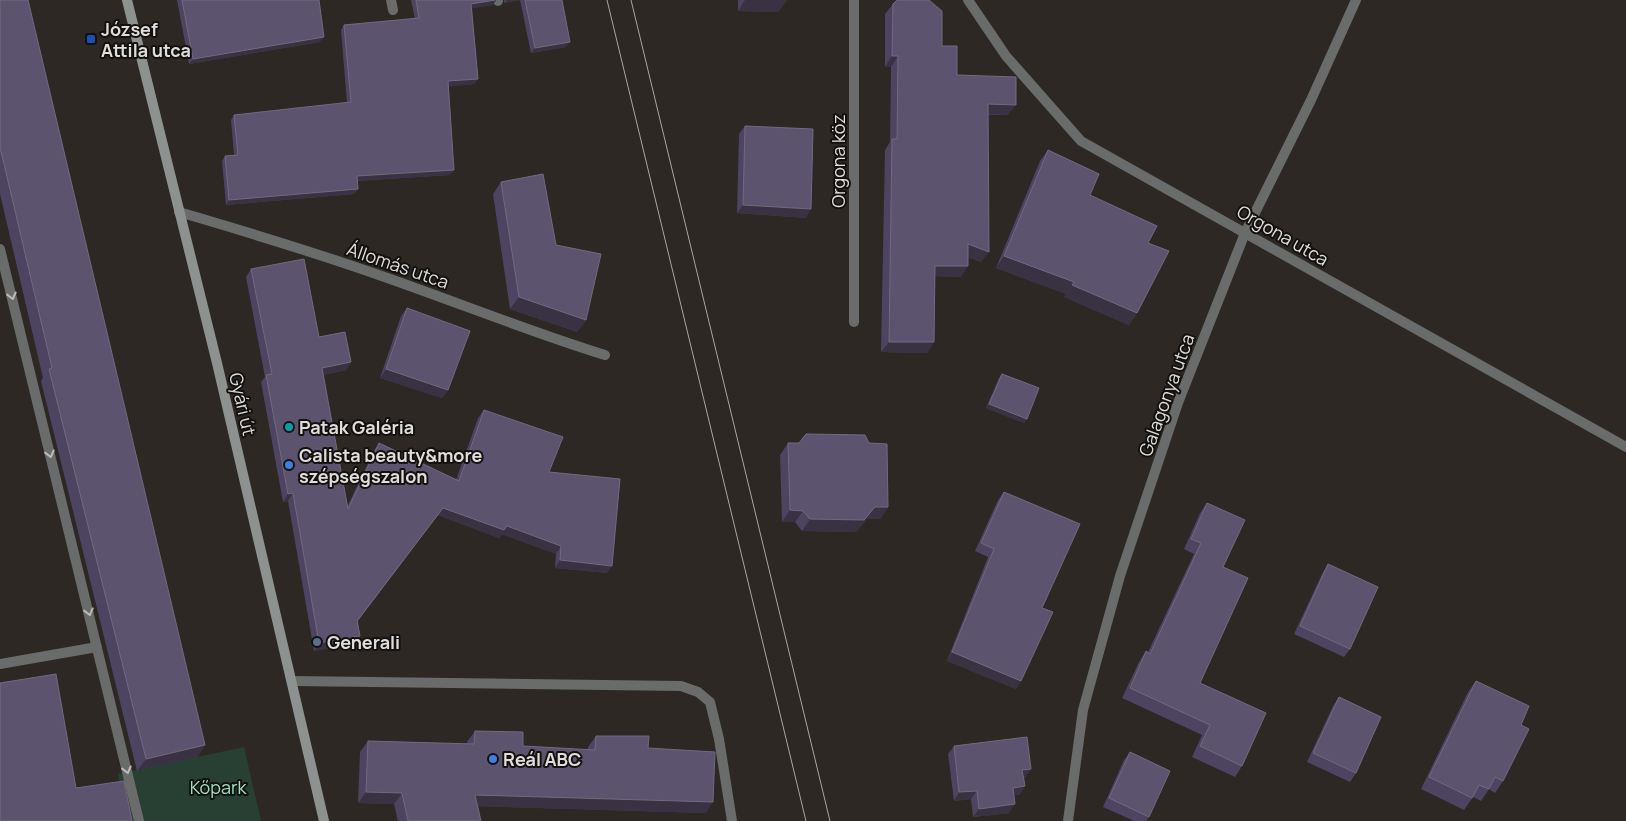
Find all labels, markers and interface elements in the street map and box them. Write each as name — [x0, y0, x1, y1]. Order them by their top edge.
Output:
place label: József Attila utca — [101, 17, 191, 62]
marker: József Attila utca — [85, 33, 97, 45]
street label: Orgona köz — [826, 114, 850, 208]
street label: Orgona utca — [1233, 199, 1333, 271]
street label: Állomás utca — [344, 236, 452, 294]
one-way arrow — [6, 292, 16, 300]
street label: Galagonya utca — [1133, 330, 1199, 460]
street label: Gyári út — [224, 370, 262, 438]
place label: Patak Galéria — [299, 415, 414, 439]
marker: Patak Galéria — [283, 421, 295, 433]
place label: Calista beauty&more szépségszalon — [299, 443, 482, 488]
one-way arrow — [44, 450, 55, 459]
marker: Calista beauty&more szépségszalon — [283, 459, 295, 471]
one-way arrow — [83, 608, 94, 617]
place label: Generali — [327, 630, 400, 654]
marker: Generali — [311, 636, 323, 648]
place label: Reál ABC — [503, 747, 581, 771]
marker: Reál ABC — [487, 753, 499, 765]
one-way arrow — [121, 766, 132, 775]
park label: Kőpark — [190, 775, 247, 799]

